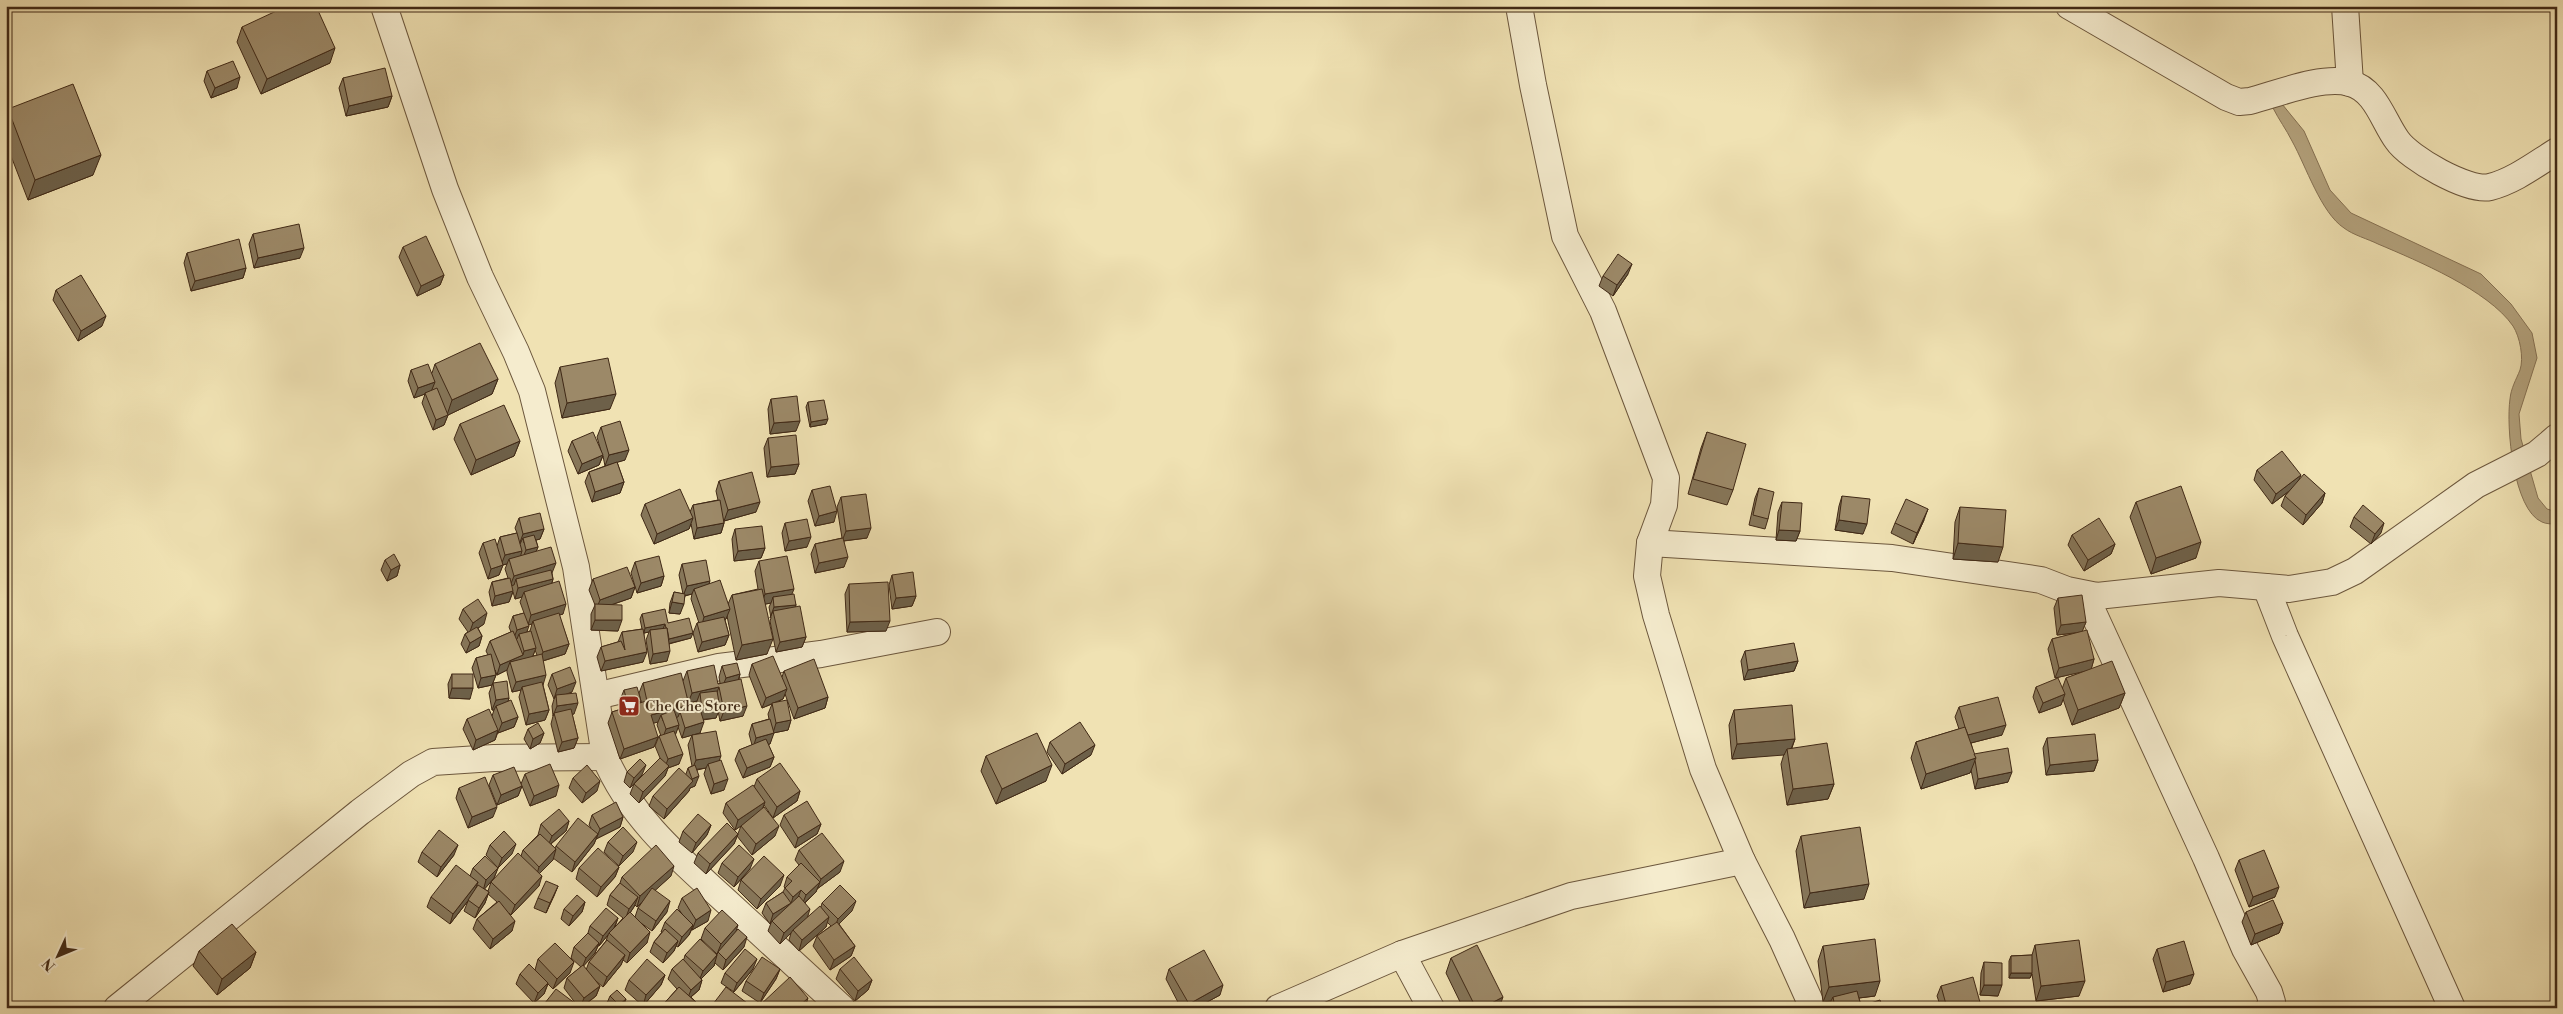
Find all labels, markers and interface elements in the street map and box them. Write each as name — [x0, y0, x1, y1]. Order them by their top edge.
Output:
supermarket icon: Che Che Store — [617, 694, 641, 718]
place label: Che Che Store — [645, 697, 741, 716]
north arrow — [32, 932, 82, 982]
text: N — [39, 954, 60, 975]

